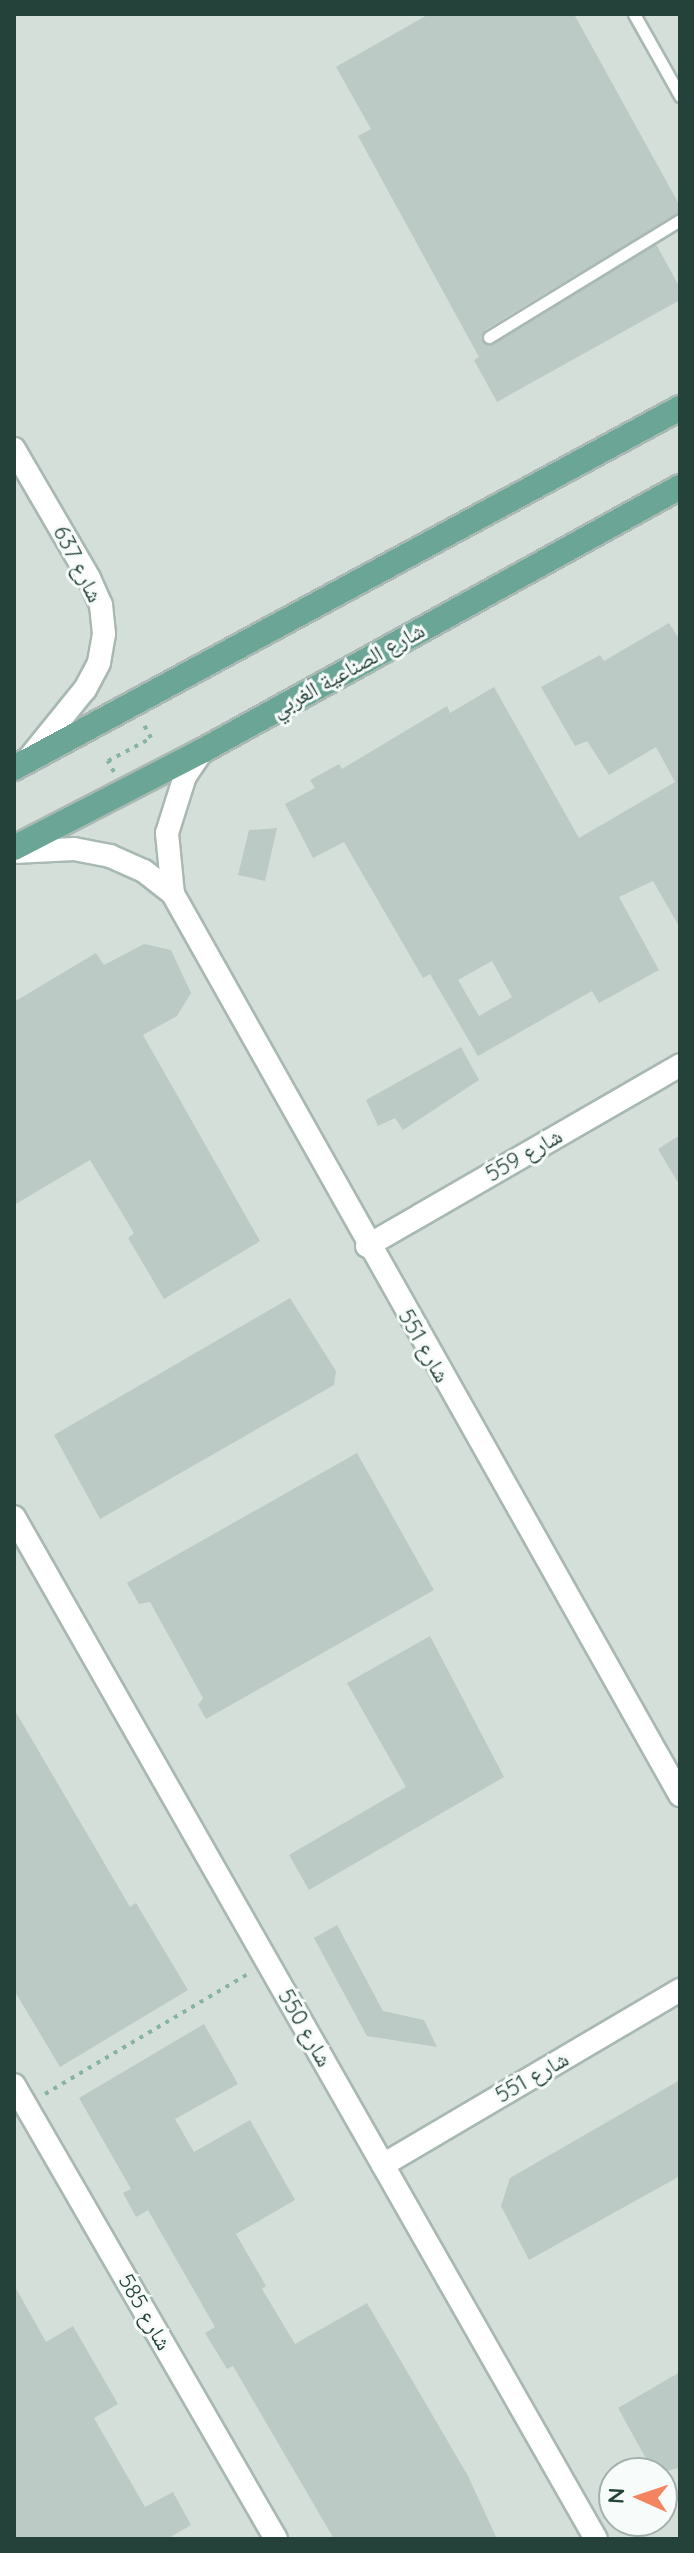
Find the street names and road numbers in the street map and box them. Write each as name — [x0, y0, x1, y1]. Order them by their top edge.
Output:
street label: شارع 637 — [48, 521, 108, 607]
street label: شارع الصناعية الغربي — [267, 617, 429, 723]
street label: شارع 559 — [481, 1123, 567, 1187]
street label: شارع 551 — [393, 1305, 455, 1387]
street label: شارع 550 — [272, 1985, 338, 2071]
street label: شارع 551 — [491, 2046, 573, 2108]
street label: شارع 585 — [113, 2269, 177, 2355]

